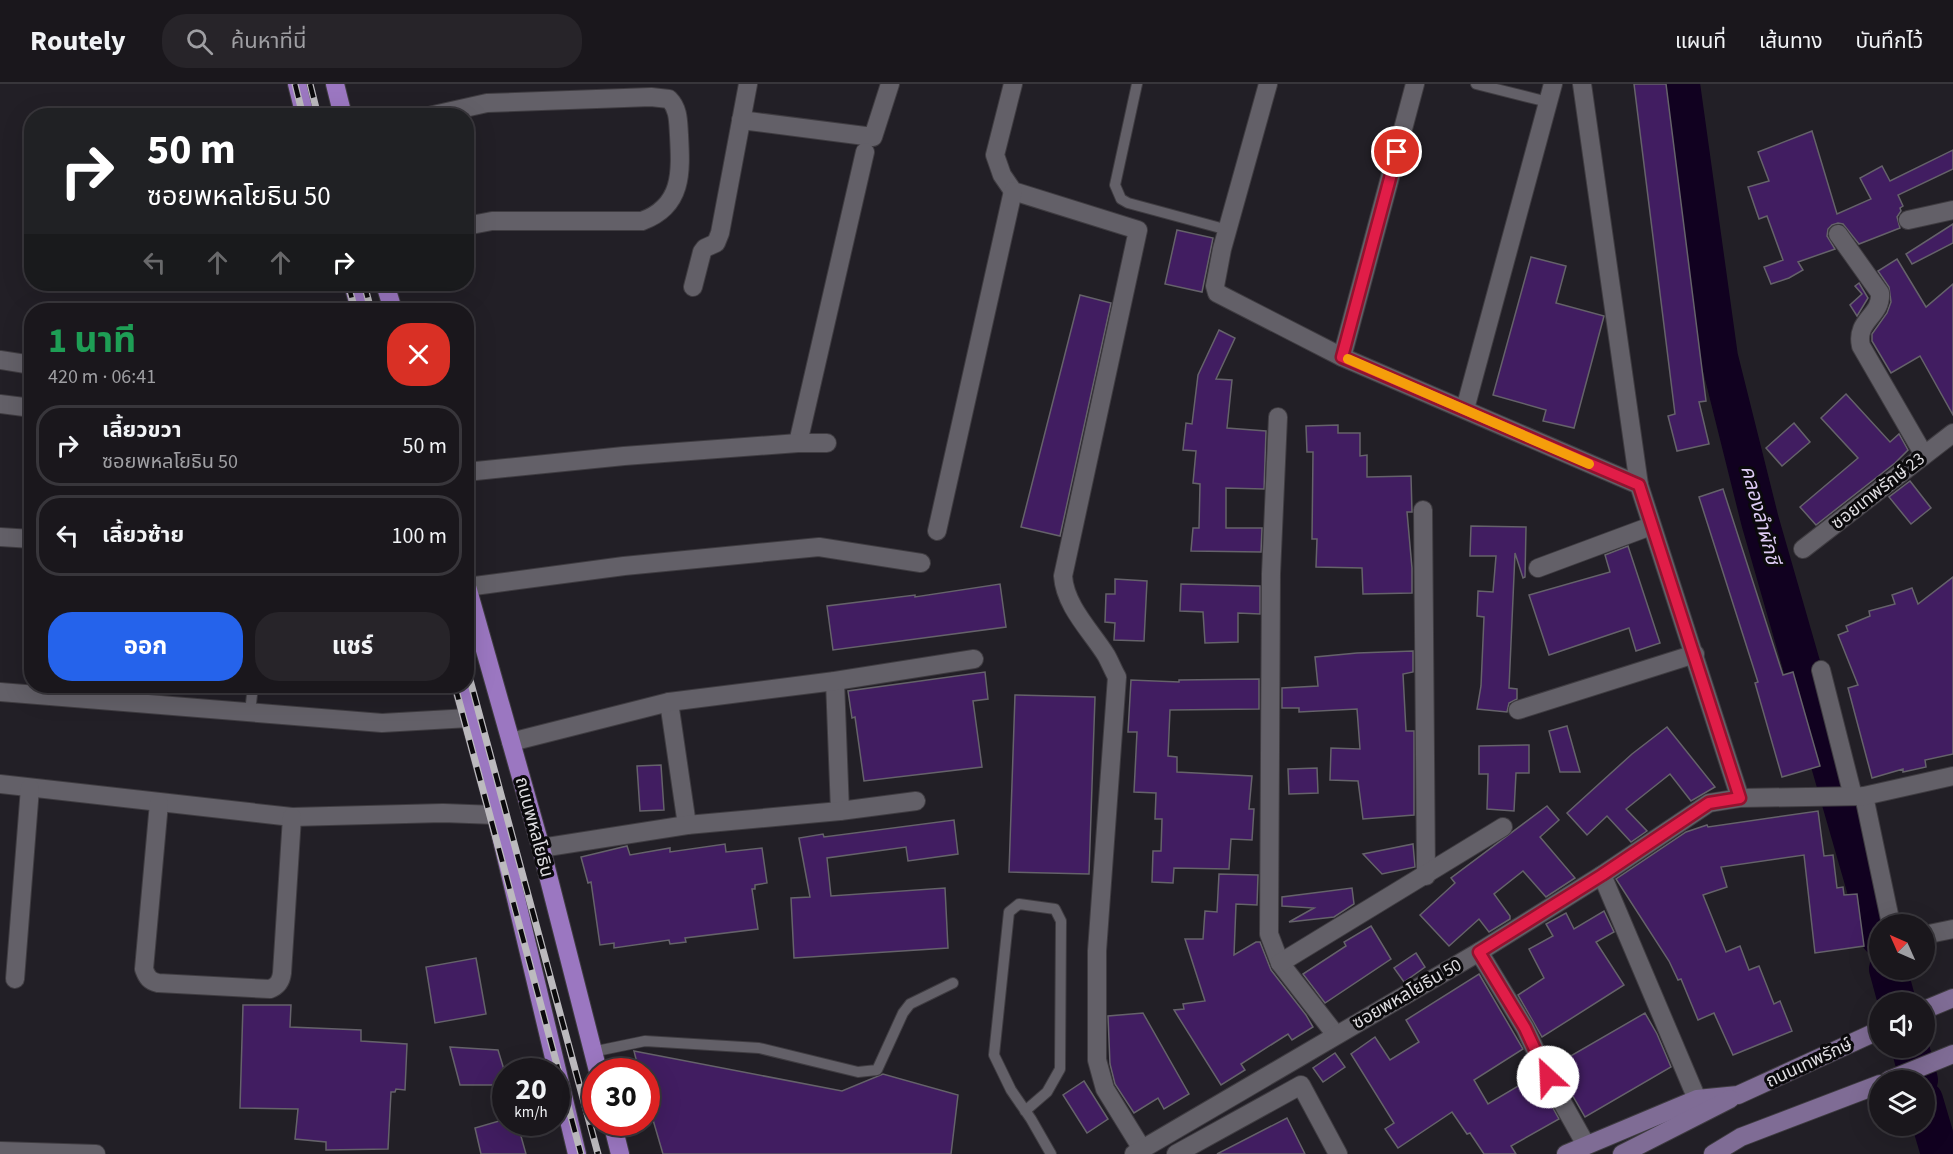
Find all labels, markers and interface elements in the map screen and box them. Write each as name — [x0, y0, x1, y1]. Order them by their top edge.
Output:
search box — [162, 14, 582, 68]
text: Routely — [30, 21, 126, 61]
icon: search — [183, 25, 216, 58]
text: ค้นหาที่นี่ — [231, 25, 306, 57]
text: แผนที่ — [1675, 26, 1726, 56]
text: เส้นทาง — [1759, 26, 1823, 56]
text: บันทึกไว้ — [1856, 26, 1923, 56]
text: 50 m — [147, 120, 236, 180]
pin — [1371, 126, 1422, 177]
icon: right — [48, 132, 126, 210]
icon: arrive — [1380, 135, 1413, 168]
text: ซอยพหลโยธิน 50 — [147, 177, 331, 216]
icon: left — [138, 246, 171, 279]
icon: ahead — [201, 246, 234, 279]
icon: ahead — [264, 246, 297, 279]
icon: right — [327, 246, 360, 279]
text: 1 นาที — [48, 315, 136, 366]
button: close — [387, 323, 450, 386]
text: 420 m · 06:41 — [48, 363, 156, 391]
text: เลี้ยวขวา — [102, 414, 182, 446]
icon: right — [51, 429, 84, 462]
text: 50 m — [402, 430, 447, 462]
street label: ซอยเทพรักษ์ 23 — [1826, 447, 1930, 535]
text: ซอยพหลโยธิน 50 — [102, 448, 238, 476]
water label: คลองลำผักชี — [1733, 462, 1788, 571]
icon: left — [51, 519, 84, 552]
text: เลี้ยวซ้าย — [102, 519, 184, 551]
text: 100 m — [392, 520, 447, 552]
button: ออก — [48, 612, 243, 681]
button: แชร์ — [255, 612, 450, 681]
street label: ถนนพหลโยธิน — [509, 774, 559, 880]
north arrow — [1869, 914, 1935, 980]
map controls — [1869, 914, 1935, 1136]
street label: ซอยพหลโยธิน 50 — [1348, 953, 1466, 1035]
button: sound — [1869, 992, 1935, 1058]
street label: ถนนเทพรักษ์ — [1762, 1032, 1856, 1094]
position arrow — [1516, 1045, 1580, 1109]
speed limit sign: 30 — [582, 1058, 660, 1136]
text: 20 — [515, 1068, 547, 1111]
button: layers — [1869, 1070, 1935, 1136]
text: km/h — [514, 1102, 548, 1123]

